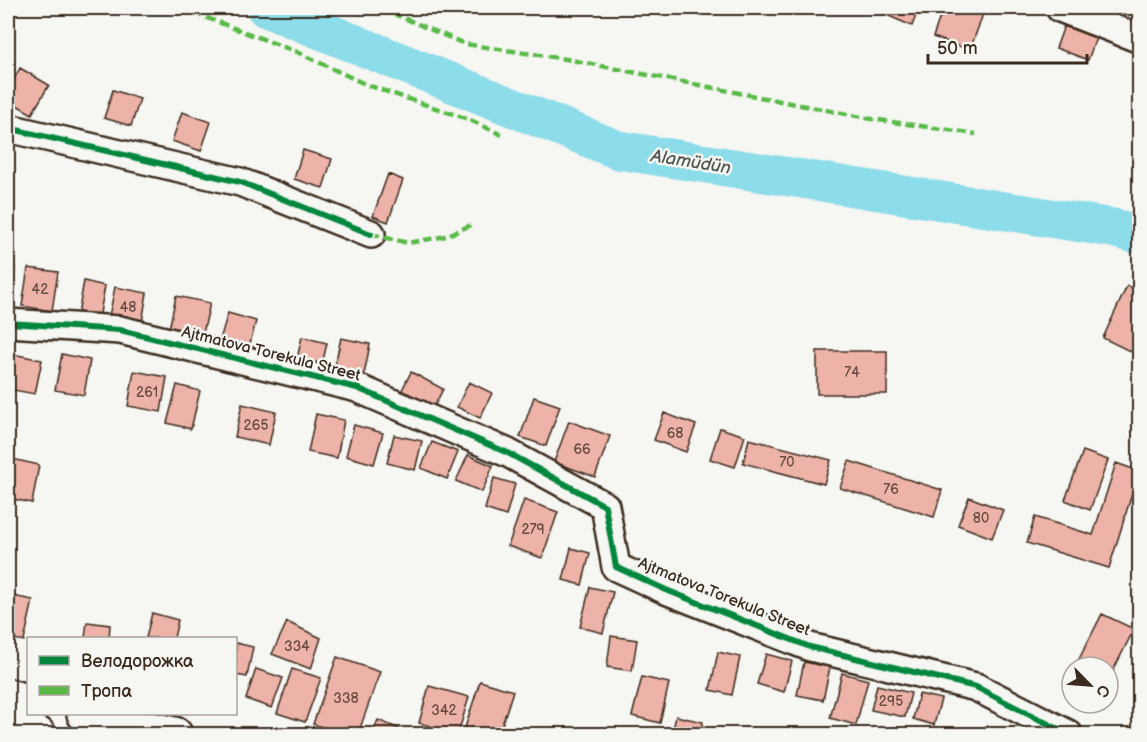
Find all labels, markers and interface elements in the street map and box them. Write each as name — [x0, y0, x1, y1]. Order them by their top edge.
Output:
scale bar — [928, 27, 1087, 65]
text: 50 m — [937, 38, 978, 59]
water label: Alamüdün — [649, 145, 732, 179]
house number: 42 — [32, 281, 49, 298]
house number: 48 — [120, 299, 136, 316]
street label: Ajtmatova Torekula Street — [180, 323, 362, 385]
house number: 74 — [844, 364, 860, 381]
house number: 261 — [136, 384, 158, 401]
house number: 265 — [244, 417, 268, 434]
house number: 68 — [667, 425, 683, 442]
house number: 66 — [573, 441, 591, 458]
house number: 70 — [779, 454, 795, 471]
house number: 76 — [883, 481, 899, 498]
house number: 80 — [973, 510, 989, 527]
house number: 279 — [521, 521, 545, 538]
street label: Ajtmatova Torekula Street — [635, 554, 813, 640]
legend — [27, 637, 237, 715]
house number: 334 — [284, 638, 310, 655]
text: Велодорожка — [81, 651, 194, 672]
north arrow — [1060, 655, 1120, 715]
text: Тропа — [81, 681, 132, 702]
text: С — [1091, 682, 1113, 700]
house number: 338 — [333, 690, 359, 707]
house number: 295 — [879, 693, 903, 710]
house number: 342 — [431, 702, 457, 719]

